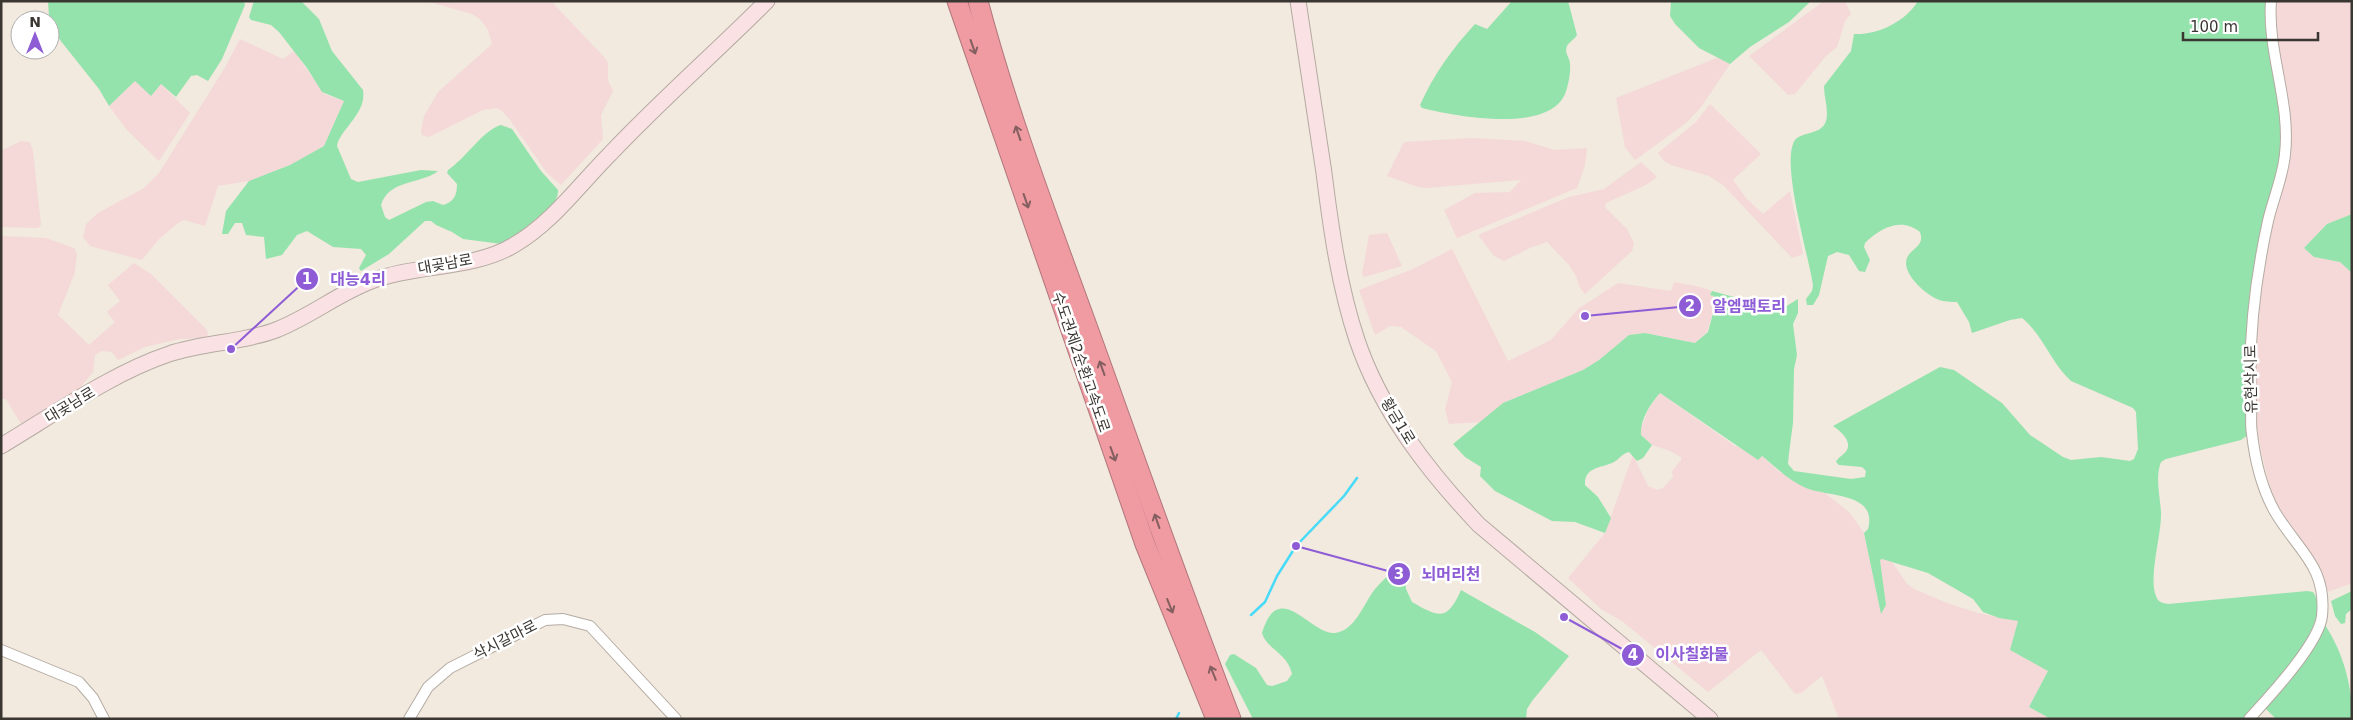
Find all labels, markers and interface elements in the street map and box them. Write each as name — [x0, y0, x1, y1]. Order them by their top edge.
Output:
north arrow — [10, 10, 60, 60]
scale bar — [2183, 10, 2318, 42]
text: N — [29, 14, 41, 30]
text: 100 m — [2190, 18, 2238, 36]
one-way arrow — [969, 39, 978, 55]
one-way arrow — [1013, 125, 1022, 141]
one-way arrow — [1021, 193, 1031, 209]
street label: 대곶남로 — [416, 250, 474, 278]
callout: 대능4리 — [295, 264, 395, 295]
text: 1 — [302, 270, 312, 288]
text: 대능4리 — [330, 270, 386, 289]
street label: 수도권제2순환고속도로 — [1048, 289, 1114, 435]
callout: 알엠팩토리 — [1677, 291, 1796, 322]
text: 2 — [1685, 297, 1695, 315]
text: 알엠팩토리 — [1712, 297, 1786, 316]
street label: 유현삭시로 — [2241, 344, 2261, 414]
one-way arrow — [1097, 361, 1106, 376]
street label: 대곶남로 — [42, 383, 98, 427]
street label: 황금1로 — [1377, 395, 1419, 447]
one-way arrow — [1109, 446, 1118, 461]
one-way arrow — [1152, 514, 1161, 529]
callout: 뇌머리천 — [1386, 559, 1490, 590]
text: 3 — [1394, 565, 1404, 583]
text: 뇌머리천 — [1422, 565, 1480, 584]
one-way arrow — [1166, 598, 1175, 613]
street label: 삭시갈마로 — [470, 616, 540, 664]
callout: 이사칠화물 — [1621, 639, 1739, 670]
text: 이사칠화물 — [1655, 645, 1729, 664]
text: 4 — [1628, 646, 1638, 664]
one-way arrow — [1208, 666, 1217, 681]

